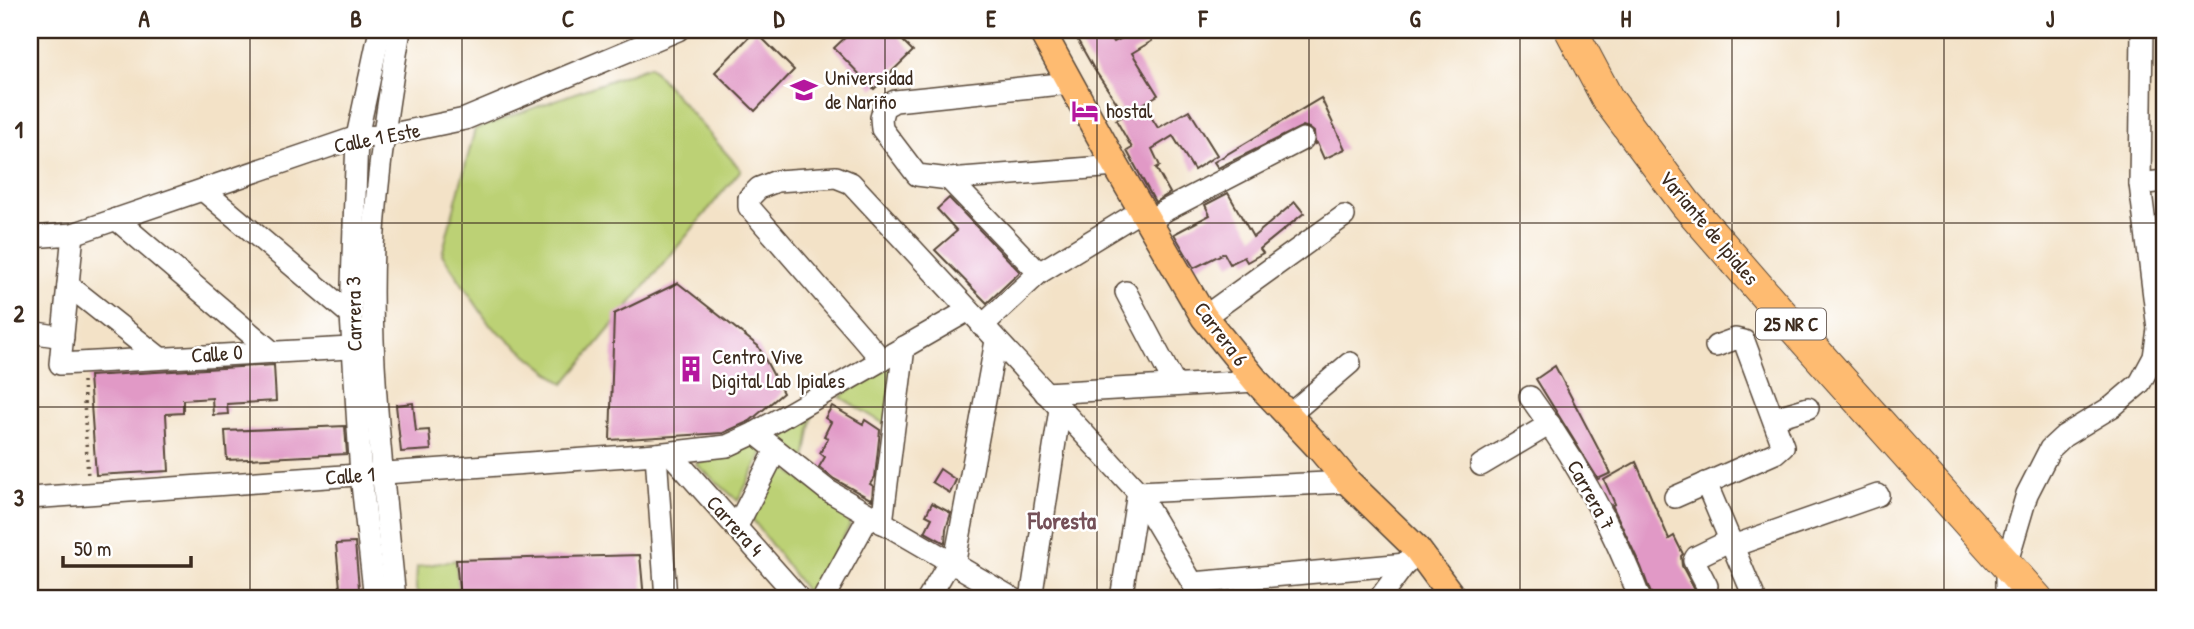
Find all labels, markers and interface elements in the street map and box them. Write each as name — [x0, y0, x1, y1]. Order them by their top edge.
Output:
text: A — [138, 3, 150, 34]
text: B — [350, 3, 362, 34]
text: C — [562, 3, 574, 34]
text: D — [774, 3, 786, 34]
text: E — [986, 3, 997, 34]
text: F — [1198, 3, 1209, 34]
text: G — [1409, 3, 1421, 34]
text: H — [1621, 3, 1632, 34]
text: I — [1835, 3, 1841, 34]
text: J — [2046, 3, 2055, 34]
place label: Universidad de Nariño — [825, 63, 913, 116]
school or university icon: Universidad de Nariño — [789, 75, 819, 105]
hotel icon: hostal — [1070, 96, 1100, 126]
place label: hostal — [1106, 96, 1153, 125]
text: 1 — [15, 114, 23, 145]
street label: Calle 1 Este — [331, 115, 423, 160]
street label: Variante de Ipiales — [1653, 164, 1766, 291]
street label: Carrera 3 — [338, 276, 369, 352]
street label: Carrera 6 — [1188, 296, 1255, 372]
text: 2 — [14, 298, 25, 329]
road number: 25 NR C — [1756, 308, 1826, 340]
street label: Calle 0 — [190, 337, 244, 370]
place label: Centro Vive Digital Lab Ipiales — [712, 342, 845, 395]
building icon: Centro Vive Digital Lab Ipiales — [676, 354, 706, 384]
street label: Carrera 7 — [1560, 455, 1622, 535]
street label: Calle 1 — [324, 459, 376, 492]
text: 3 — [14, 482, 24, 513]
street label: Carrera 4 — [700, 489, 771, 563]
district label: Floresta — [1027, 505, 1096, 536]
scale bar — [63, 524, 191, 568]
text: 50 m — [74, 534, 111, 563]

